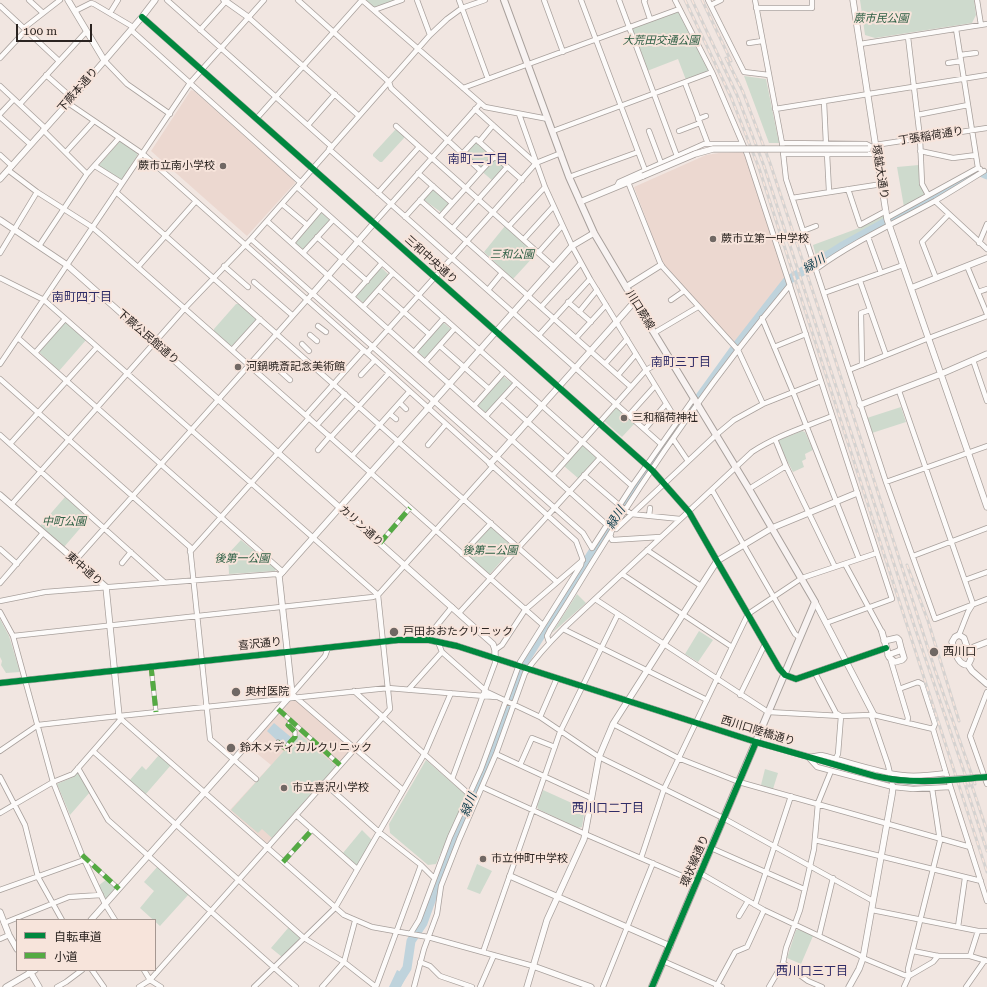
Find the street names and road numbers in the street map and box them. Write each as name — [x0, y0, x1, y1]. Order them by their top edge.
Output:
street label: 下蕨本通り — [55, 65, 101, 115]
street label: 丁張稲荷通り — [897, 124, 965, 148]
street label: 塚越大通り — [869, 144, 891, 200]
street label: 三和中央通り — [402, 233, 460, 287]
street label: 川口蕨線 — [623, 288, 657, 332]
street label: 下蕨公民館通り — [115, 307, 181, 367]
street label: カリン通り — [336, 503, 386, 549]
street label: 東中通り — [63, 550, 105, 588]
street label: 喜沢通り — [237, 635, 283, 653]
street label: 西川口陸橋通り — [719, 713, 797, 749]
street label: 環状線通り — [678, 833, 712, 889]

